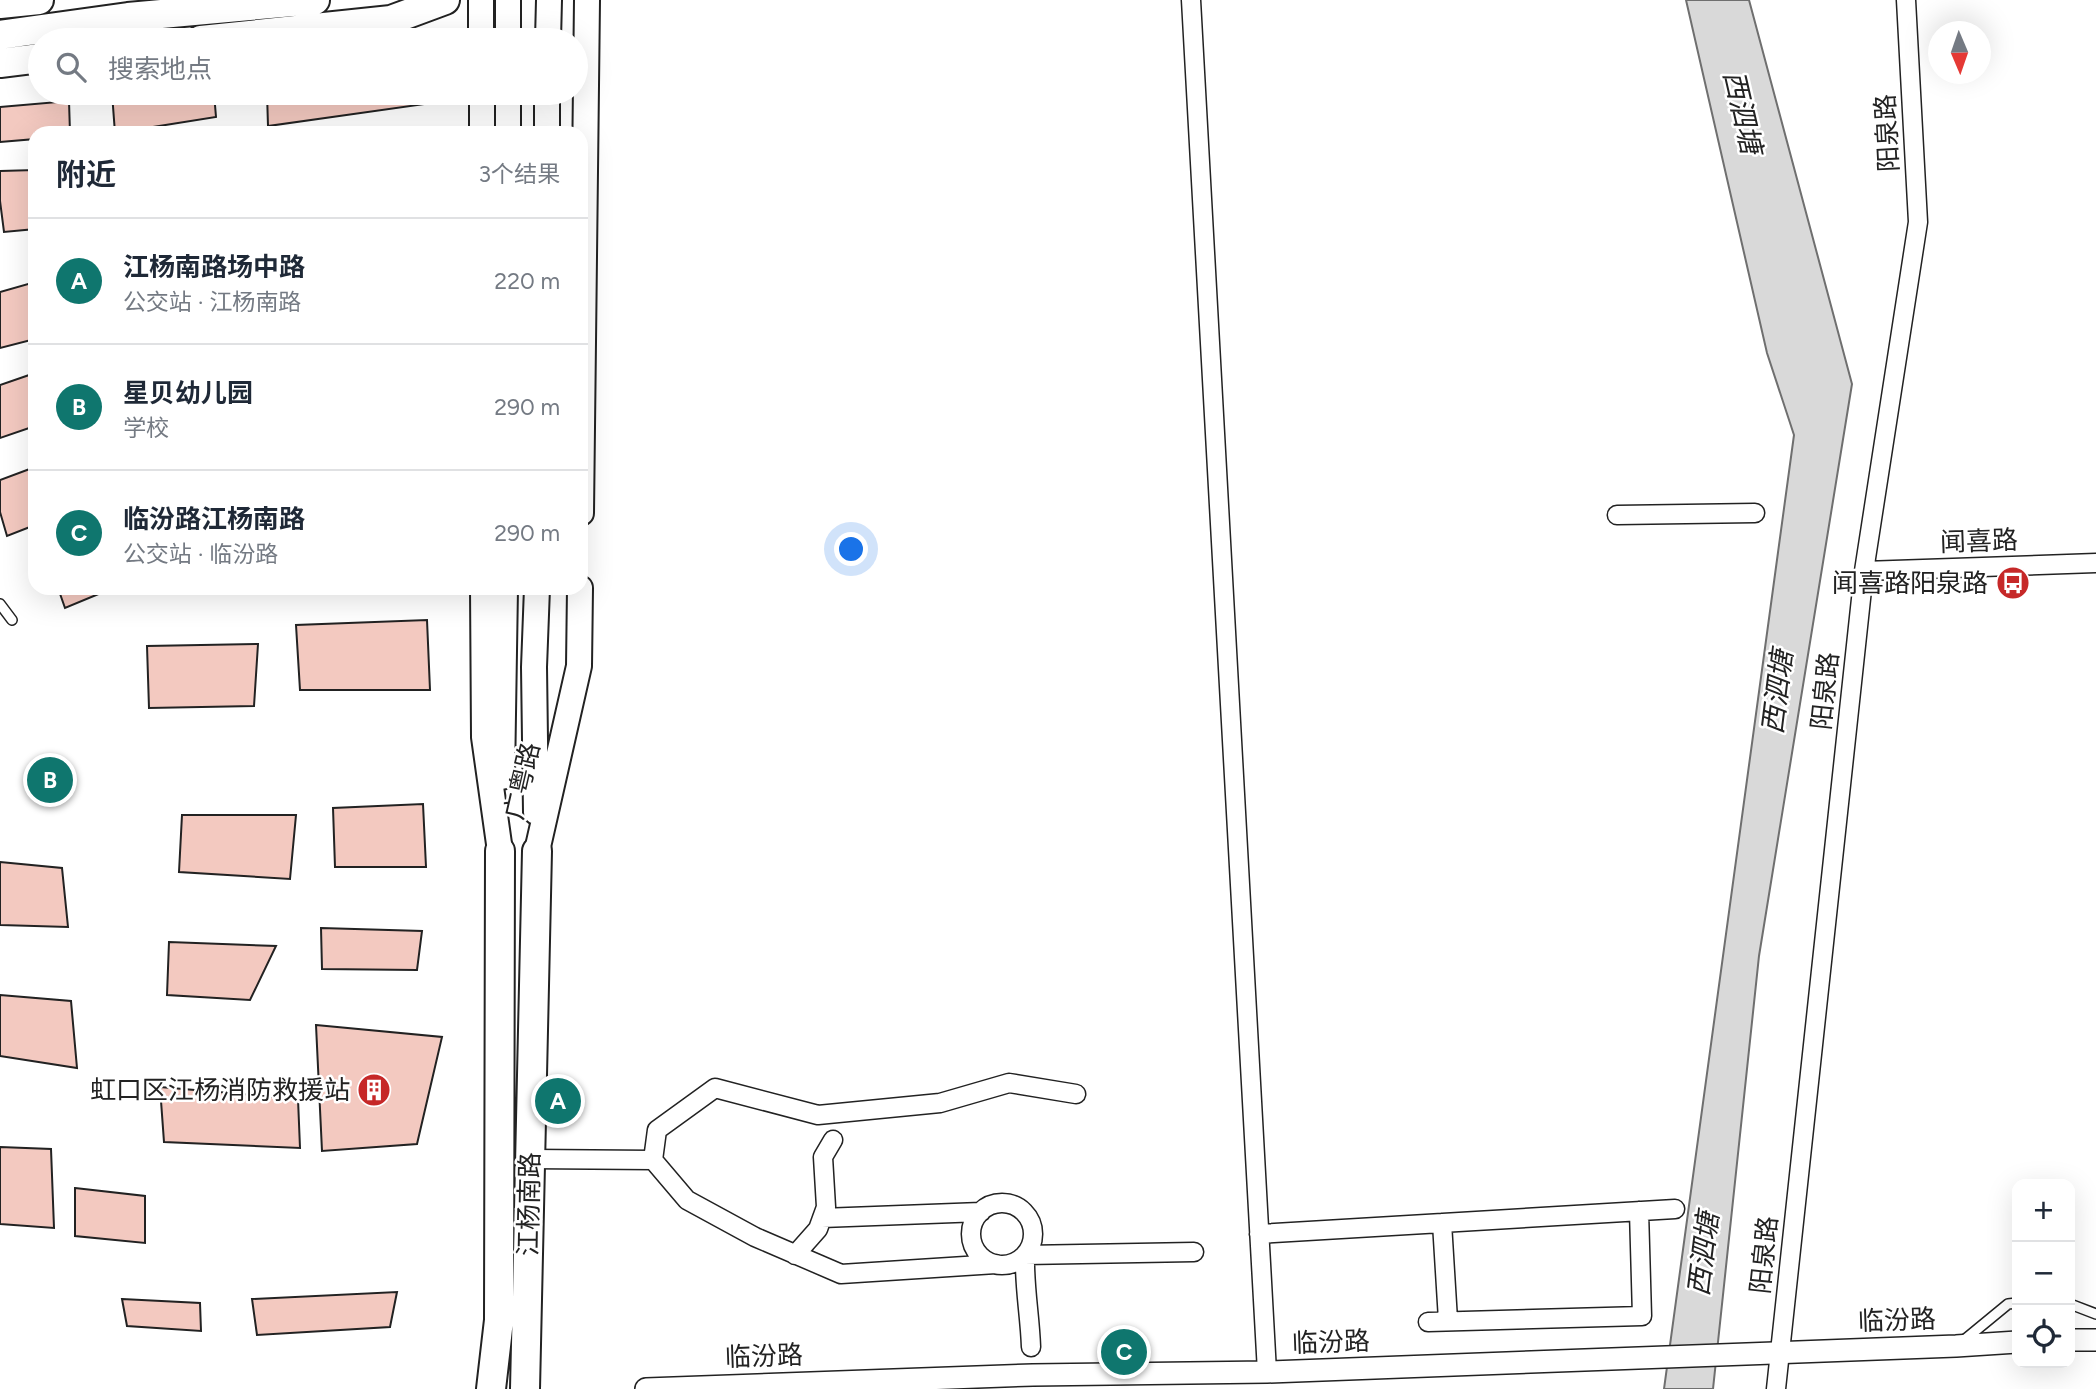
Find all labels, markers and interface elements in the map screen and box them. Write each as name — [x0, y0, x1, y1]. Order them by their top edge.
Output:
north arrow — [1928, 21, 1991, 84]
search box — [28, 28, 588, 105]
icon: search — [52, 48, 90, 86]
text: 搜索地点 — [108, 53, 212, 85]
water label: 西泗塘 — [1717, 67, 1770, 161]
street label: 阳泉路 — [1869, 93, 1905, 173]
text: 附近 — [56, 156, 116, 193]
text: 3个结果 — [478, 160, 560, 188]
text: 江杨南路场中路 — [123, 251, 305, 283]
text: A — [71, 267, 87, 295]
text: 220 m — [494, 267, 560, 295]
text: 公交站 · 江杨南路 — [123, 288, 301, 316]
text: 星贝幼儿园 — [123, 377, 253, 409]
text: B — [72, 393, 86, 421]
text: 290 m — [494, 393, 560, 421]
text: 学校 — [123, 414, 169, 442]
text: 临汾路江杨南路 — [123, 503, 305, 535]
text: C — [71, 519, 87, 547]
text: 290 m — [494, 519, 560, 547]
street label: 闻喜路 — [1939, 524, 2019, 558]
your location — [834, 532, 868, 566]
text: 公交站 · 临汾路 — [123, 540, 278, 568]
bus stop icon: 闻喜路阳泉路 — [1994, 564, 2032, 602]
place label: 闻喜路阳泉路 — [1832, 567, 1988, 599]
water label: 西泗塘 — [1755, 644, 1799, 736]
street label: 阳泉路 — [1805, 651, 1845, 731]
street label: 广粤路 — [498, 739, 546, 823]
pin: B — [27, 754, 73, 806]
building icon: 虹口区江杨消防救援站 — [355, 1071, 393, 1109]
place label: 虹口区江杨消防救援站 — [90, 1074, 350, 1106]
pin: A — [535, 1075, 581, 1127]
street label: 江杨南路 — [512, 1152, 546, 1256]
map controls — [2012, 1179, 2075, 1368]
button: + — [2012, 1179, 2075, 1242]
water label: 西泗塘 — [1681, 1206, 1725, 1298]
street label: 阳泉路 — [1744, 1215, 1784, 1295]
button: − — [2012, 1242, 2075, 1305]
street label: 临汾路 — [1857, 1303, 1937, 1337]
button: locate — [2012, 1305, 2075, 1368]
street label: 临汾路 — [1291, 1325, 1371, 1359]
pin: C — [1101, 1326, 1147, 1378]
street label: 临汾路 — [724, 1339, 804, 1373]

